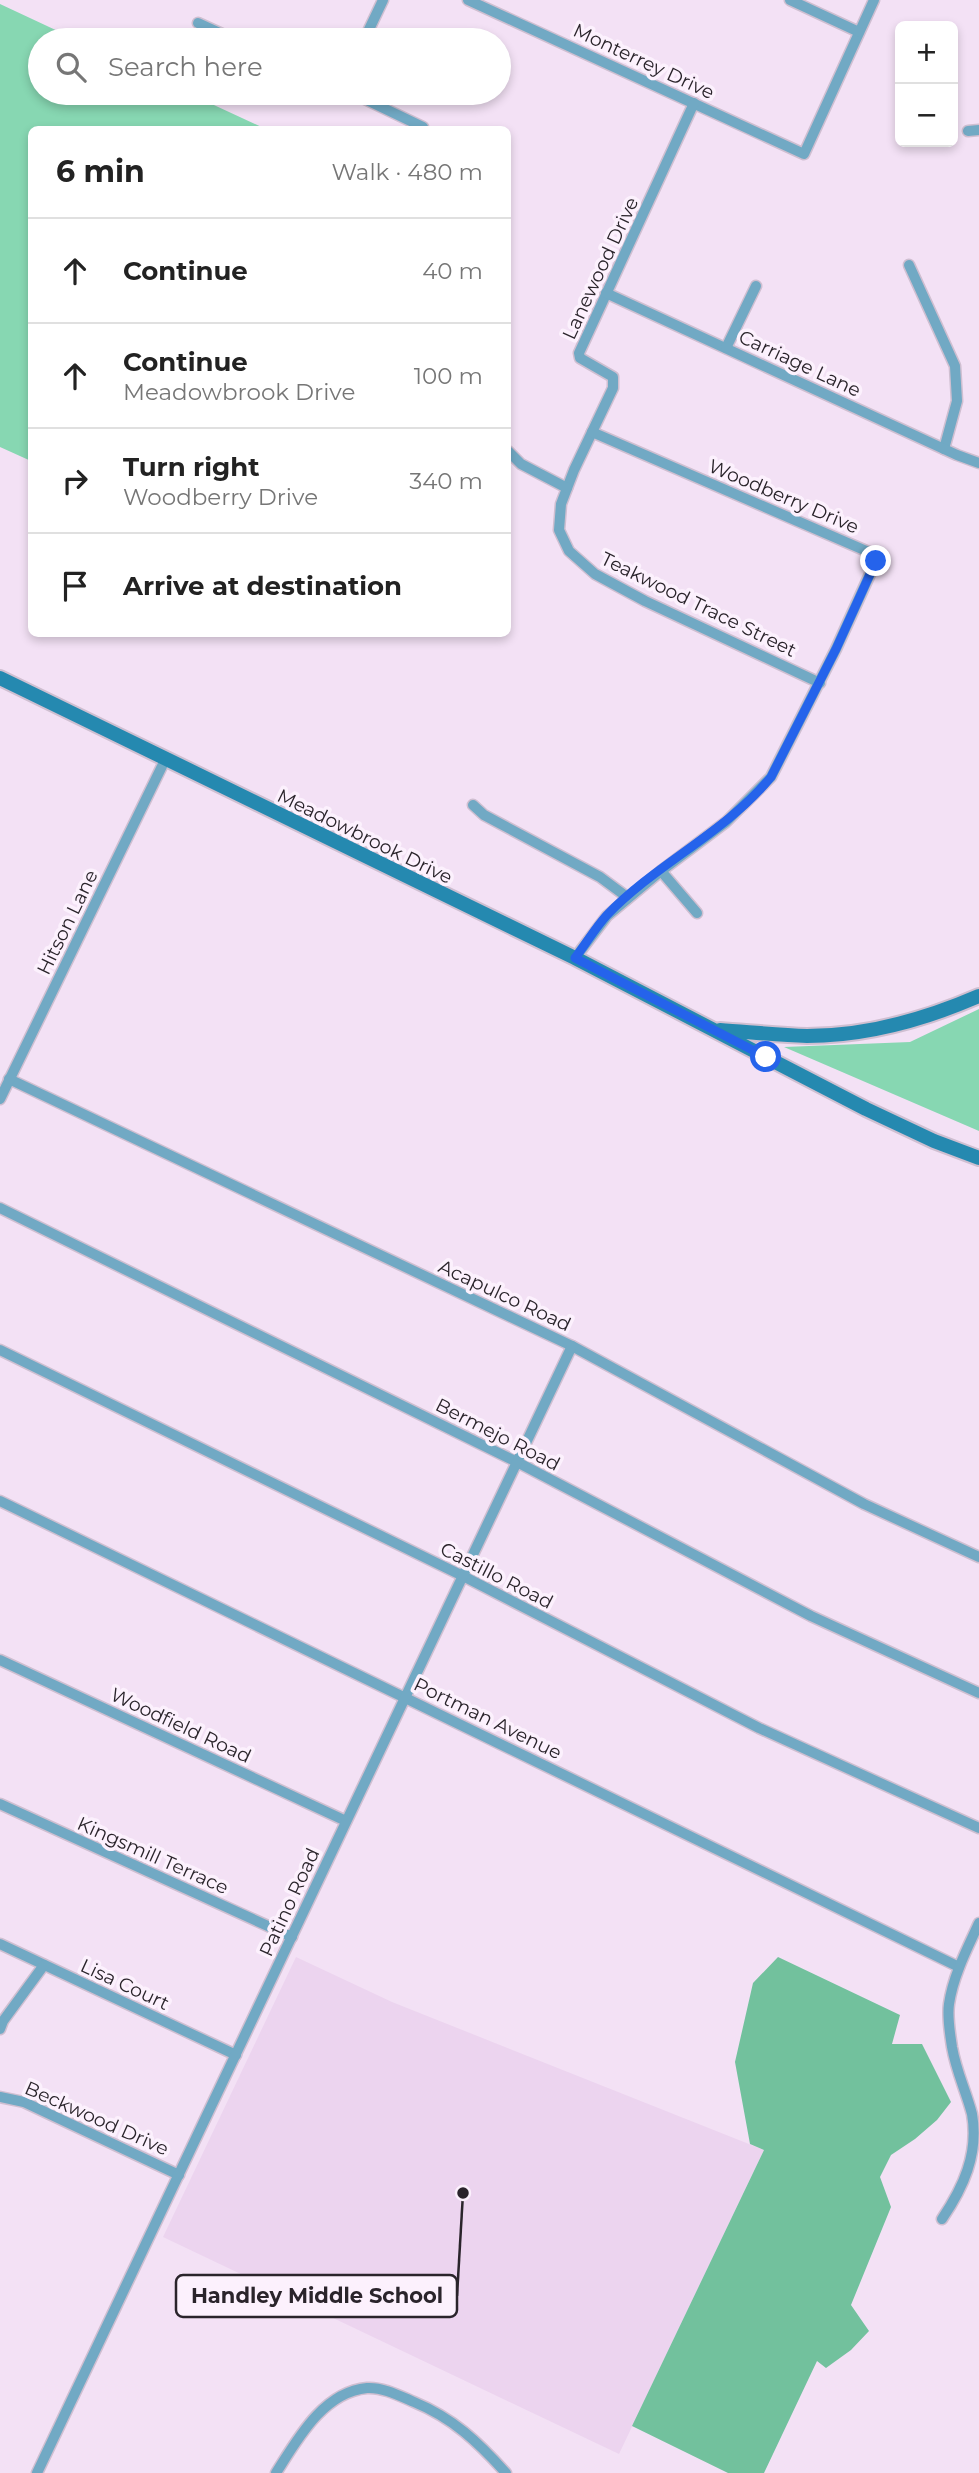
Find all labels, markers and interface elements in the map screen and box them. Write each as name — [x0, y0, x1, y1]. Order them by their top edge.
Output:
street label: Monterrey Drive — [570, 19, 718, 104]
map controls — [895, 21, 958, 147]
button: + — [895, 21, 958, 84]
search box — [28, 28, 511, 105]
icon: search — [52, 48, 90, 86]
text: Search here — [108, 51, 263, 83]
button: − — [895, 84, 958, 147]
text: 6 min — [56, 153, 145, 190]
text: Walk · 480 m — [332, 158, 483, 186]
street label: Lanewood Drive — [557, 193, 644, 343]
icon: ahead — [56, 252, 94, 290]
text: Continue — [123, 255, 248, 287]
text: 40 m — [422, 257, 483, 285]
street label: Carriage Lane — [735, 325, 864, 402]
text: Continue — [123, 346, 248, 378]
icon: ahead — [56, 357, 94, 395]
text: 100 m — [414, 362, 483, 390]
text: Meadowbrook Drive — [123, 378, 355, 406]
text: Turn right — [123, 451, 259, 483]
street label: Woodberry Drive — [705, 454, 862, 539]
icon: right — [56, 462, 94, 500]
text: 340 m — [409, 467, 483, 495]
text: Woodberry Drive — [123, 483, 318, 511]
route end — [860, 545, 891, 576]
street label: Teakwood Trace Street — [597, 547, 800, 662]
icon: arrive — [56, 567, 94, 605]
text: Arrive at destination — [123, 570, 402, 602]
street label: Meadowbrook Drive — [273, 784, 456, 889]
street label: Hitson Lane — [32, 866, 103, 978]
route start — [750, 1041, 781, 1072]
street label: Acapulco Road — [435, 1255, 575, 1336]
street label: Bermejo Road — [432, 1393, 564, 1476]
street label: Castillo Road — [437, 1537, 557, 1614]
street label: Portman Avenue — [410, 1673, 566, 1764]
street label: Woodfield Road — [107, 1683, 255, 1768]
street label: Kingsmill Terrace — [74, 1812, 232, 1899]
street label: Patino Road — [254, 1844, 325, 1960]
street label: Lisa Court — [77, 1954, 173, 2015]
street label: Beckwood Drive — [21, 2076, 172, 2161]
callout: Handley Middle School — [176, 2275, 457, 2317]
text: Handley Middle School — [191, 2283, 443, 2308]

